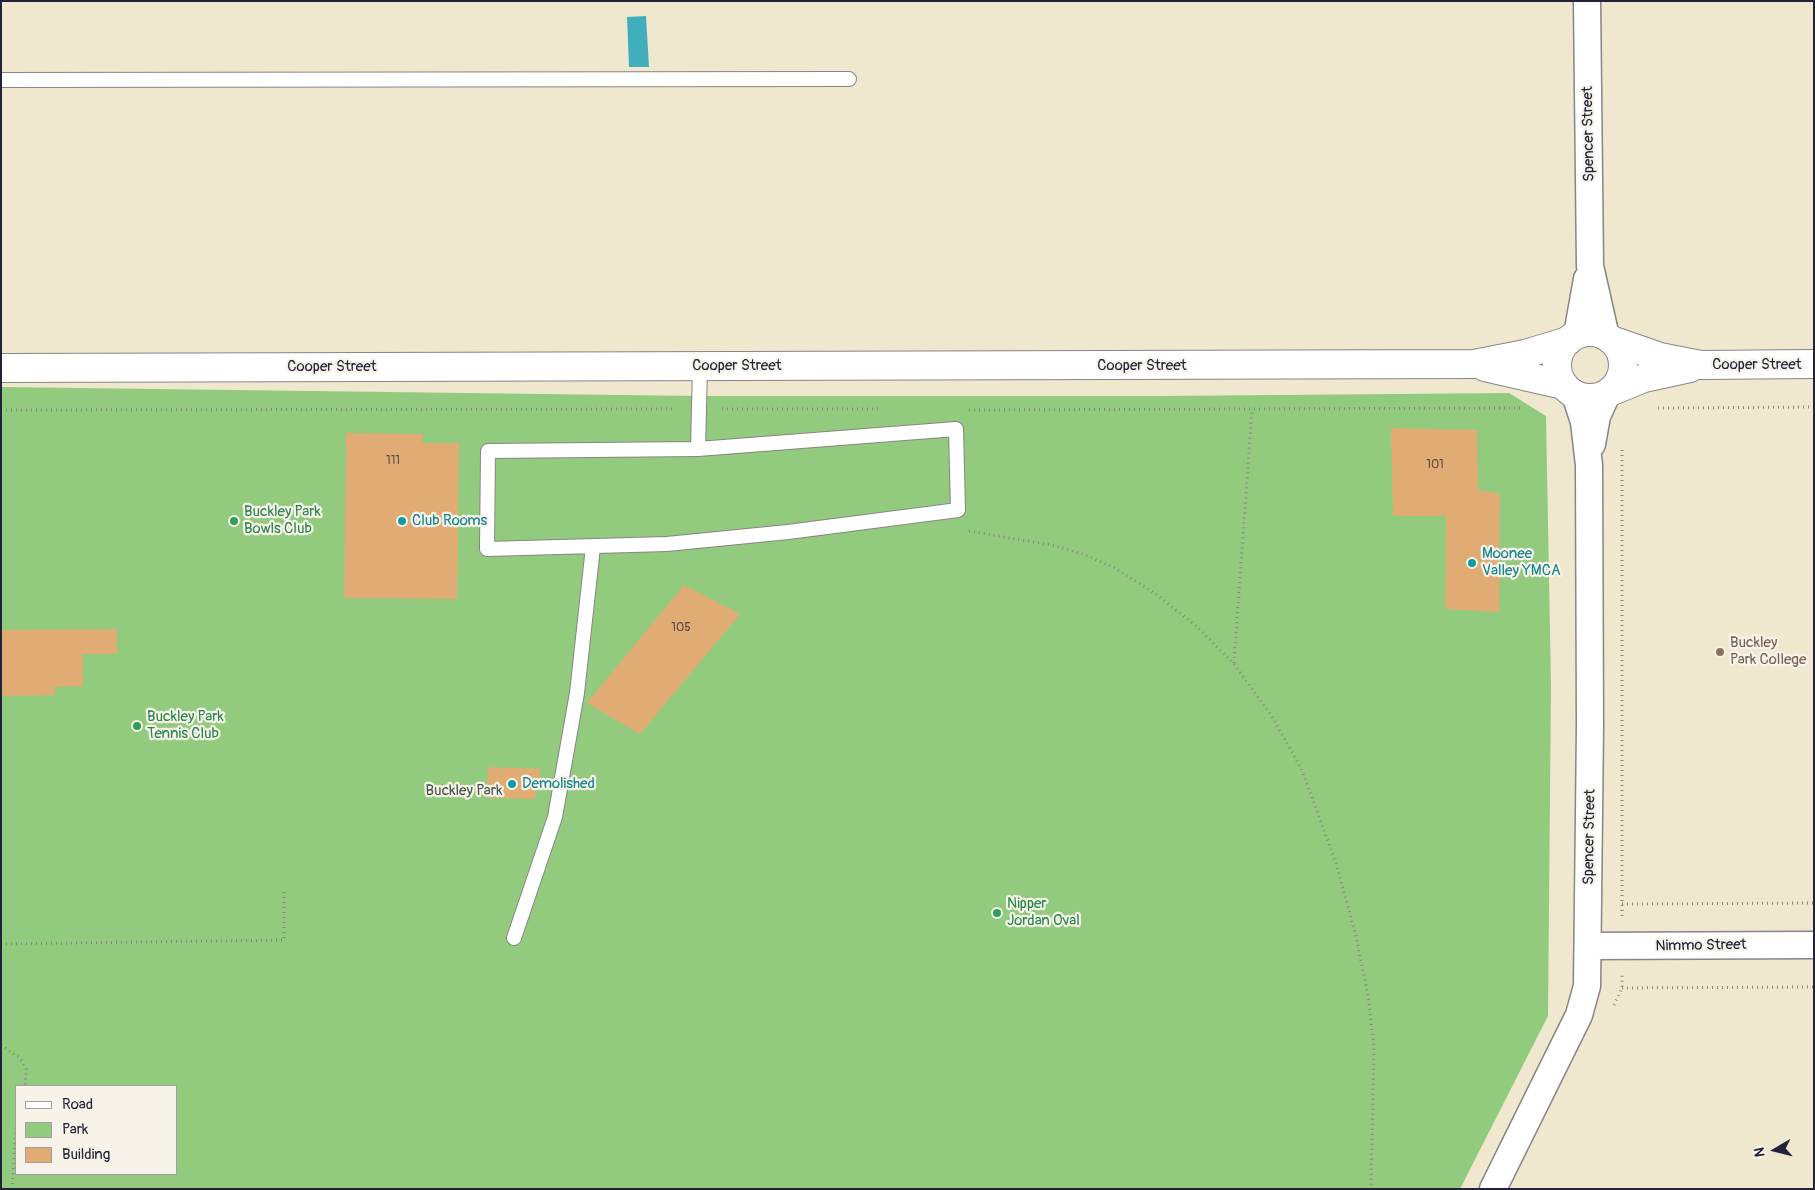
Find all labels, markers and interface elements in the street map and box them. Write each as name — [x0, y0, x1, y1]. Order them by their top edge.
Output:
street label: Spencer Street — [1579, 86, 1599, 182]
street label: Cooper Street — [1712, 356, 1802, 374]
street label: Cooper Street — [692, 357, 782, 375]
street label: Cooper Street — [1097, 357, 1187, 375]
street label: Cooper Street — [287, 358, 377, 376]
house number: 111 — [386, 454, 400, 468]
house number: 101 — [1426, 458, 1444, 472]
place label: Buckley Park Bowls Club — [244, 503, 321, 538]
place label: Club Rooms — [412, 512, 487, 530]
marker: Buckley Park Bowls Club — [228, 515, 240, 527]
marker: Club Rooms — [396, 515, 408, 527]
place label: Moonee Valley YMCA — [1482, 545, 1561, 580]
marker: Moonee Valley YMCA — [1466, 557, 1478, 569]
house number: 105 — [671, 621, 691, 635]
place label: Buckley Park College — [1730, 634, 1806, 669]
marker: Buckley Park College — [1714, 646, 1726, 658]
place label: Buckley Park Tennis Club — [147, 708, 224, 743]
marker: Buckley Park Tennis Club — [131, 720, 143, 732]
place label: Demolished — [522, 775, 595, 793]
marker: Demolished — [506, 778, 518, 790]
park label: Buckley Park — [426, 782, 502, 800]
street label: Spencer Street — [1580, 789, 1600, 885]
place label: Nipper Jordan Oval — [1007, 895, 1080, 930]
marker: Nipper Jordan Oval — [991, 907, 1003, 919]
street label: Nimmo Street — [1655, 936, 1747, 956]
legend — [15, 1085, 178, 1175]
text: Road — [62, 1095, 93, 1114]
text: Park — [62, 1120, 88, 1139]
north arrow — [1750, 1125, 1800, 1175]
text: Building — [62, 1145, 110, 1164]
text: N — [1751, 1146, 1769, 1158]

